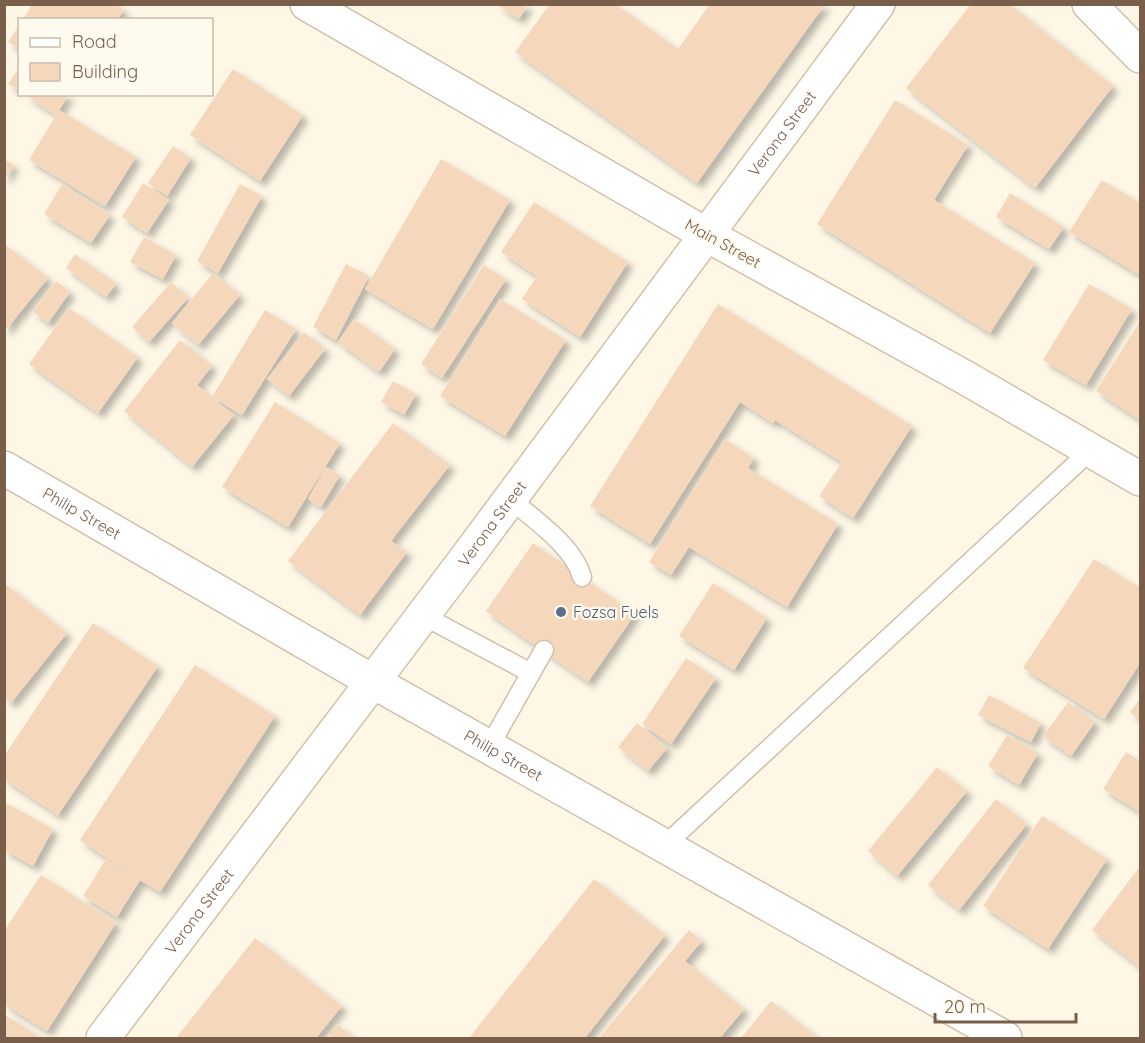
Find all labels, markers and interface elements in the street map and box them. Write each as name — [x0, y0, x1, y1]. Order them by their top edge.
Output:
legend — [18, 18, 213, 96]
text: Road — [72, 30, 117, 53]
text: Building — [72, 60, 138, 83]
street label: Verona Street — [743, 87, 820, 180]
street label: Main Street — [682, 214, 764, 272]
street label: Verona Street — [453, 477, 530, 570]
street label: Philip Street — [39, 483, 125, 544]
place label: Fozsa Fuels — [573, 602, 659, 622]
marker: Fozsa Fuels — [554, 605, 568, 619]
street label: Philip Street — [461, 725, 546, 785]
street label: Verona Street — [160, 865, 238, 958]
scale bar — [935, 986, 1076, 1024]
text: 20 m — [944, 995, 986, 1018]

